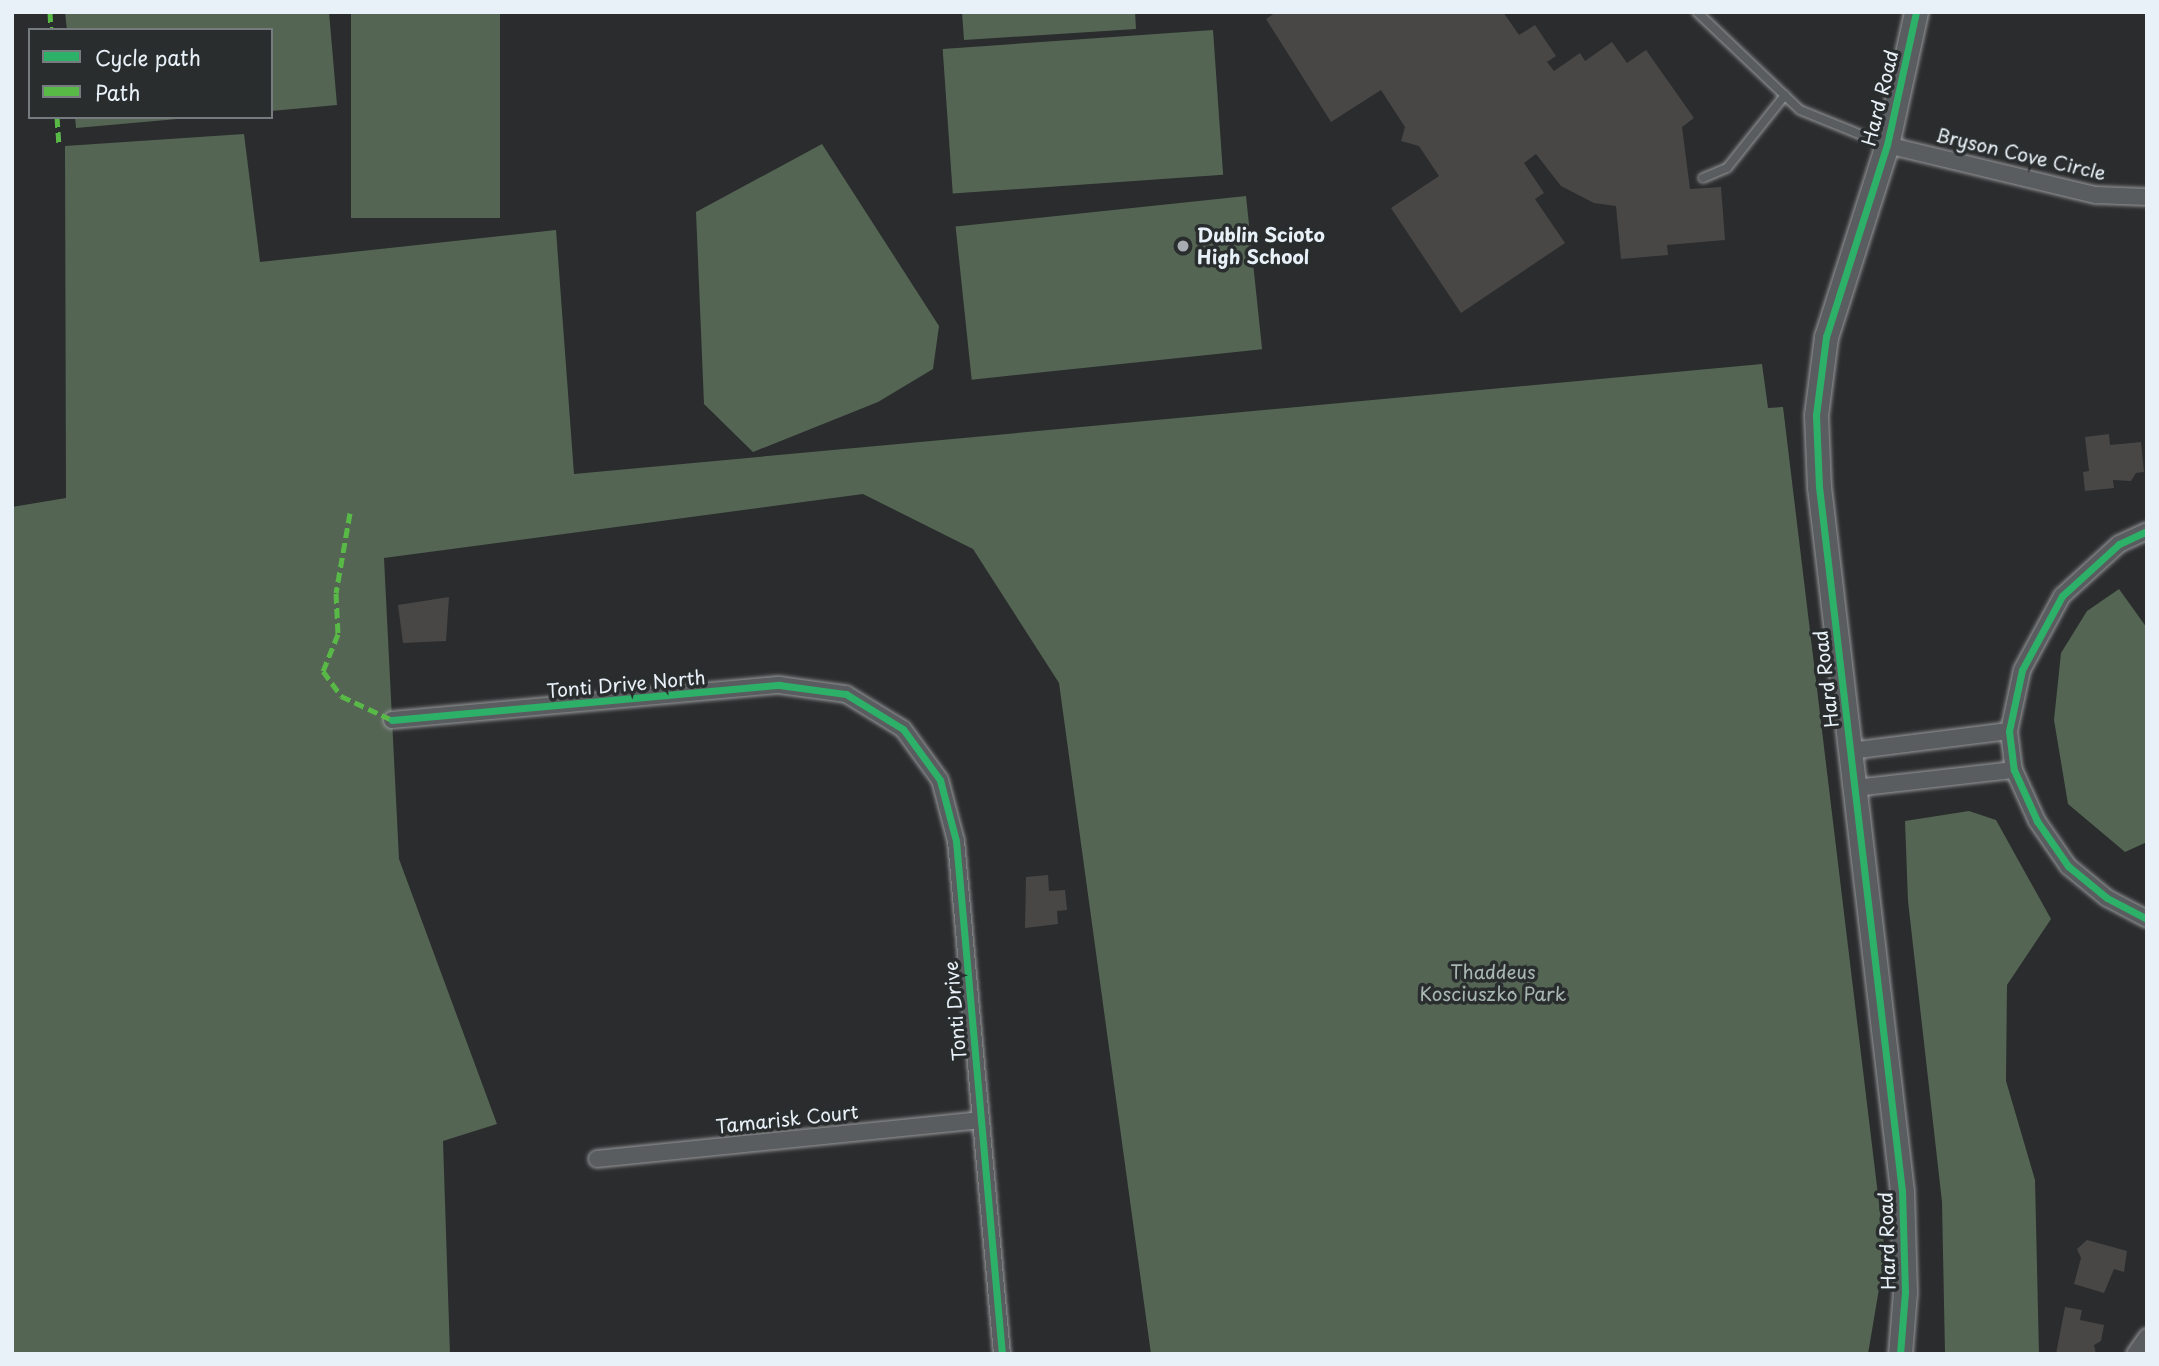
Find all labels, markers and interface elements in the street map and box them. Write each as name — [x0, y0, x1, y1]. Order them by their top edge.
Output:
legend — [28, 28, 273, 119]
text: Cycle path — [95, 41, 201, 73]
street label: Hard Road — [1857, 47, 1903, 149]
text: Path — [95, 76, 140, 108]
street label: Bryson Cove Circle — [1934, 123, 2108, 185]
place label: Dublin Scioto High School — [1197, 224, 1326, 268]
marker: Dublin Scioto High School — [1175, 238, 1191, 254]
street label: Hard Road — [1809, 629, 1843, 729]
street label: Tonti Drive North — [545, 666, 707, 702]
street label: Tonti Drive — [939, 960, 971, 1062]
park label: Thaddeus Kosciuszko Park — [1419, 961, 1567, 1005]
street label: Tamarisk Court — [714, 1100, 860, 1138]
street label: Hard Road — [1874, 1191, 1900, 1291]

